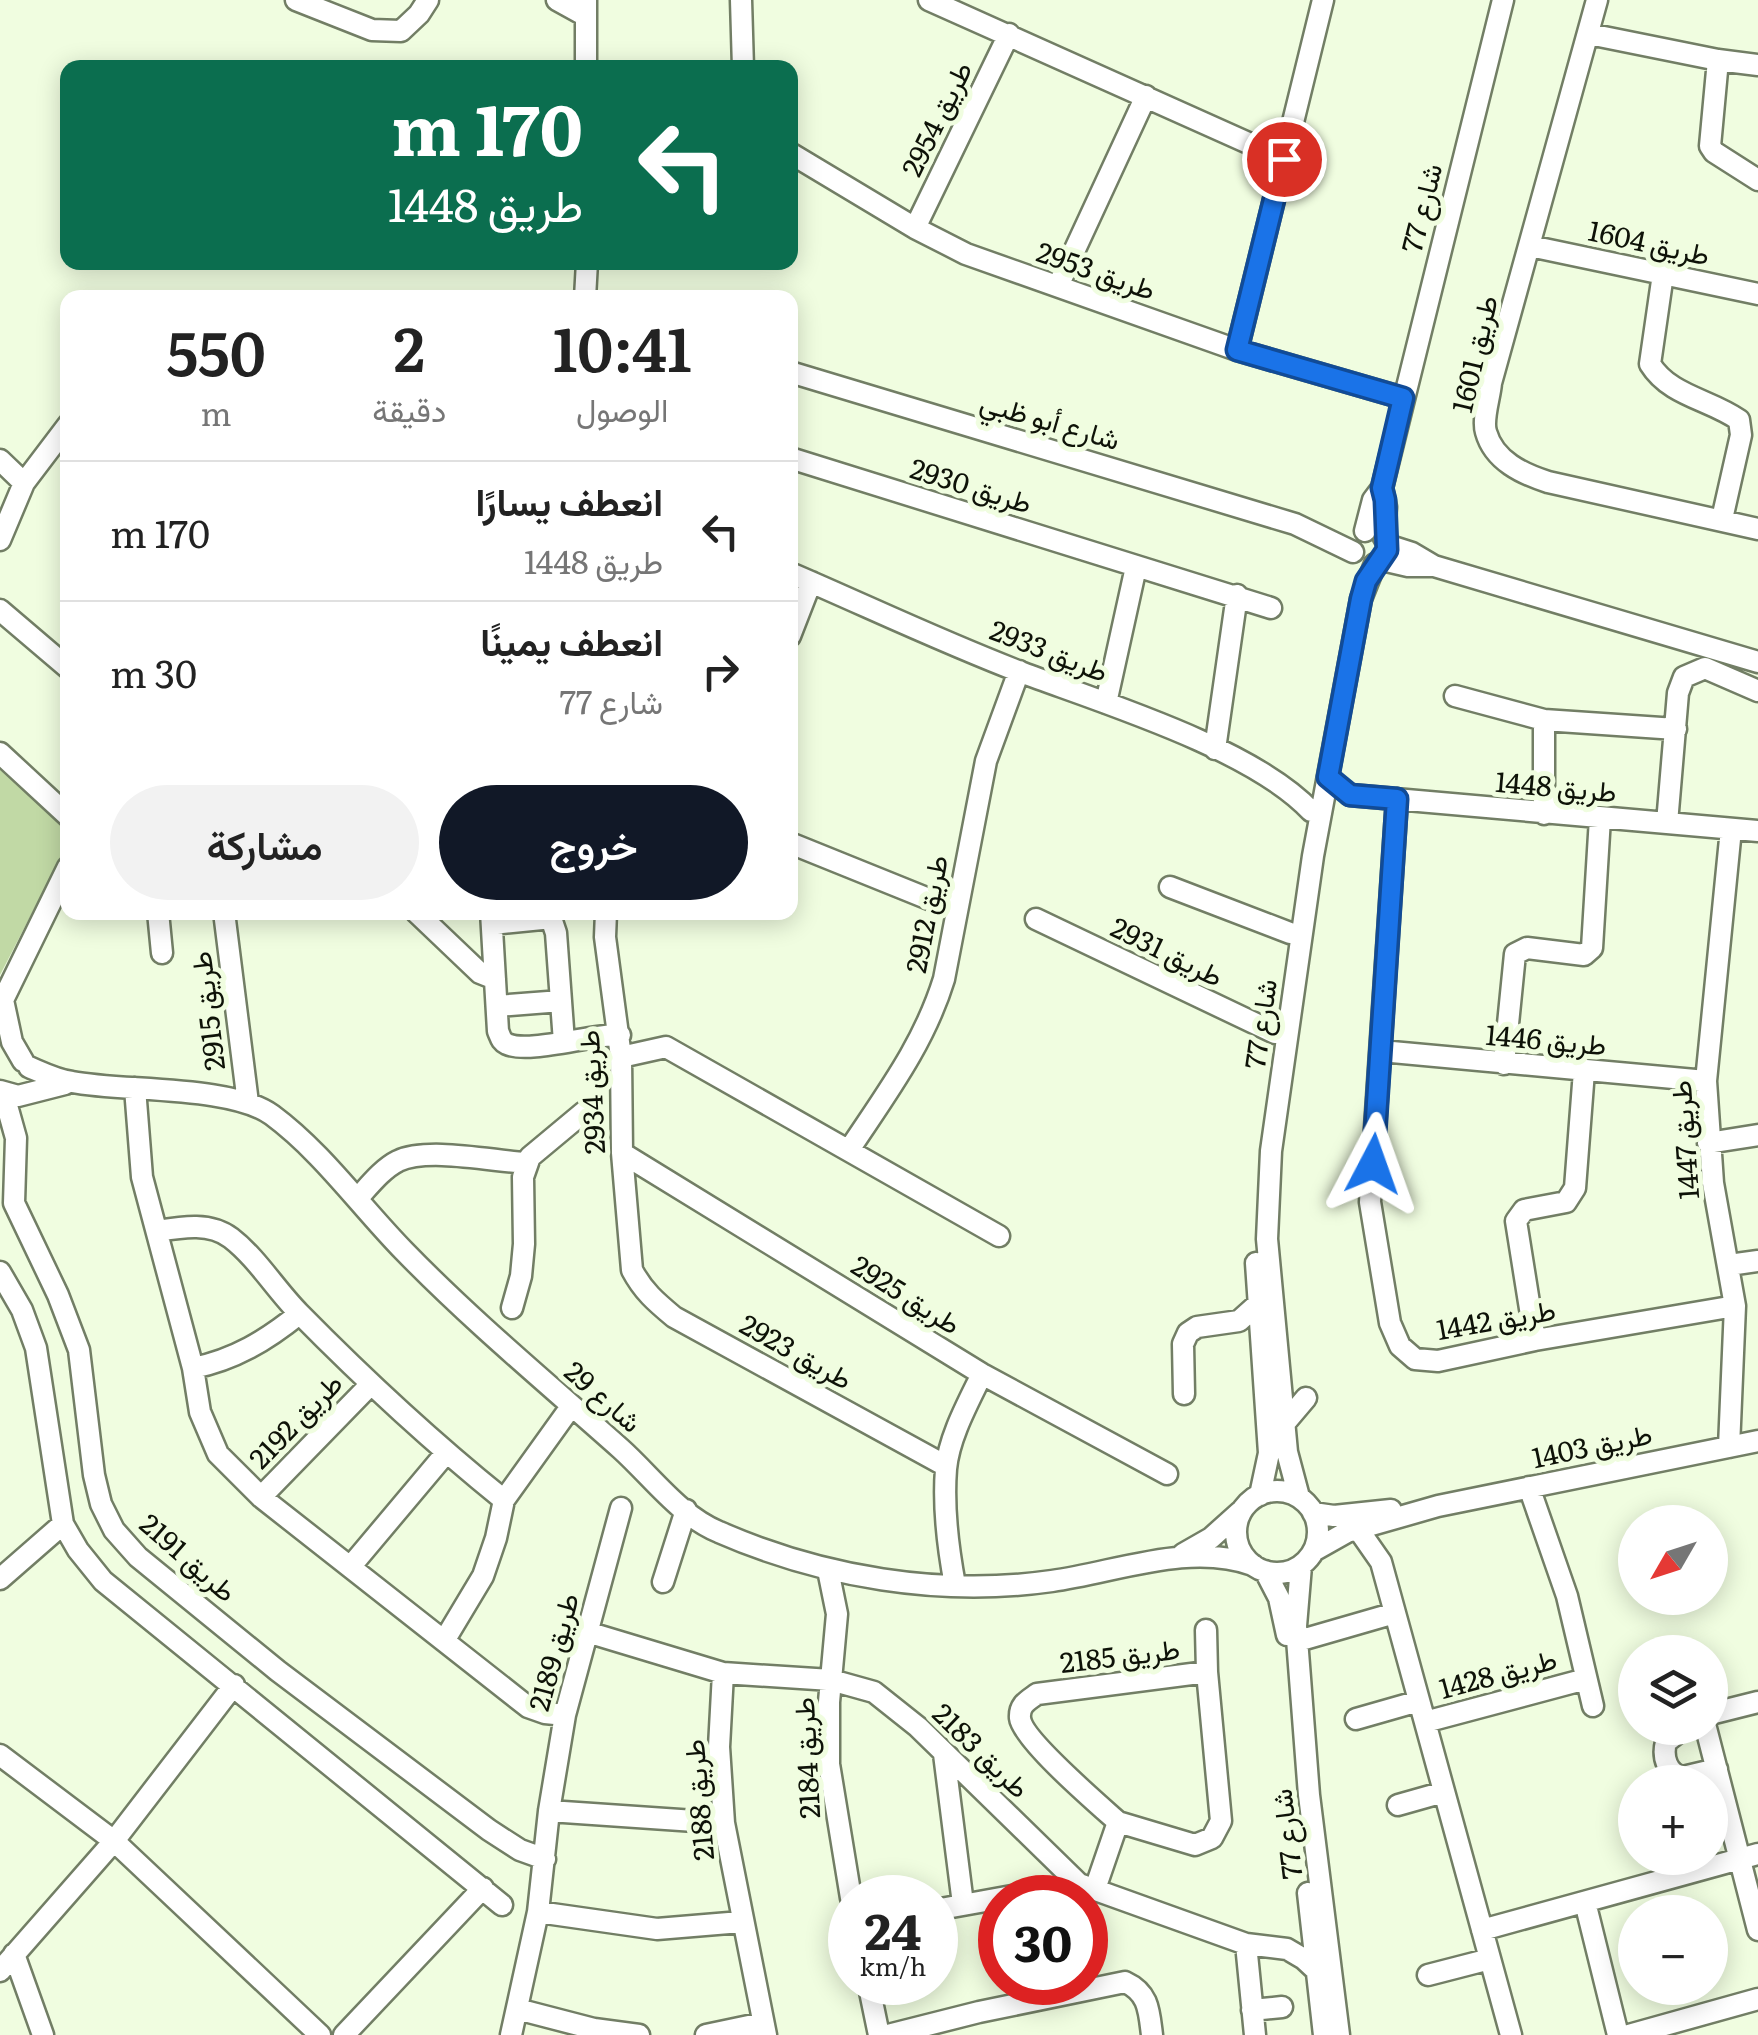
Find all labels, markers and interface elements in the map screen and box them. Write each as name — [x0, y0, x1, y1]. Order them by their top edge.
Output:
street label: طريق 2954 — [889, 53, 981, 183]
text: 170 m — [391, 74, 583, 178]
icon: left — [618, 100, 748, 230]
pin — [1242, 117, 1327, 202]
icon: arrive — [1257, 132, 1312, 187]
street label: شارع 77 — [1389, 159, 1451, 256]
text: طريق 1448 — [388, 169, 583, 236]
street label: طريق 1604 — [1585, 208, 1714, 274]
street label: طريق 2953 — [1032, 229, 1162, 309]
street label: طريق 1601 — [1439, 291, 1507, 416]
text: 2 — [394, 301, 425, 390]
text: 10:41 — [553, 301, 692, 390]
text: 550 — [166, 305, 266, 394]
street label: شارع أبو ظبي — [975, 379, 1125, 463]
text: دقيقة — [372, 384, 446, 432]
text: الوصول — [576, 384, 668, 432]
text: m — [201, 388, 232, 436]
street label: طريق 2930 — [906, 446, 1038, 522]
text: انعطف يسارًا — [476, 471, 663, 528]
text: 170 m — [110, 503, 210, 560]
icon: left — [693, 504, 748, 559]
text: طريق 1448 — [524, 536, 663, 584]
street label: طريق 2933 — [985, 607, 1115, 691]
text: انعطف يمينًا — [480, 611, 663, 668]
text: 30 m — [110, 643, 197, 700]
icon: right — [693, 644, 748, 699]
text: شارع 77 — [560, 676, 663, 724]
street label: طريق 1448 — [1494, 759, 1619, 811]
button: مشاركة — [110, 785, 419, 900]
button: خروج — [439, 785, 748, 900]
street label: طريق 2912 — [893, 851, 957, 976]
street label: طريق 2931 — [1105, 905, 1231, 995]
street label: طريق 2915 — [178, 949, 234, 1073]
street label: شارع 77 — [1232, 976, 1286, 1071]
street label: طريق 1446 — [1484, 1012, 1608, 1064]
street label: طريق 2934 — [566, 1029, 614, 1155]
street label: طريق 1447 — [1658, 1079, 1708, 1201]
position arrow — [1321, 1112, 1425, 1216]
street label: طريق 2925 — [844, 1243, 970, 1343]
street label: طريق 1442 — [1433, 1287, 1559, 1349]
street label: طريق 2923 — [733, 1302, 861, 1398]
street label: شارع 29 — [556, 1350, 652, 1441]
street label: طريق 2192 — [238, 1362, 351, 1477]
street label: طريق 1403 — [1528, 1411, 1655, 1477]
street label: طريق 2191 — [132, 1502, 247, 1611]
north arrow — [1618, 1505, 1728, 1615]
map controls — [1618, 1505, 1728, 2005]
street label: طريق 2189 — [516, 1588, 588, 1715]
street label: طريق 2185 — [1058, 1626, 1182, 1682]
button: layers — [1618, 1635, 1728, 1745]
street label: طريق 1428 — [1434, 1636, 1561, 1708]
street label: طريق 2183 — [924, 1692, 1041, 1807]
street label: طريق 2184 — [781, 1696, 829, 1820]
street label: طريق 2188 — [671, 1738, 723, 1862]
button: + — [1618, 1765, 1728, 1875]
street label: شارع 77 — [1259, 1787, 1311, 1882]
speed limit sign: 30 — [978, 1875, 1108, 2005]
text: 24 — [864, 1891, 921, 1965]
button: − — [1618, 1895, 1728, 2005]
text: km/h — [860, 1947, 926, 1984]

